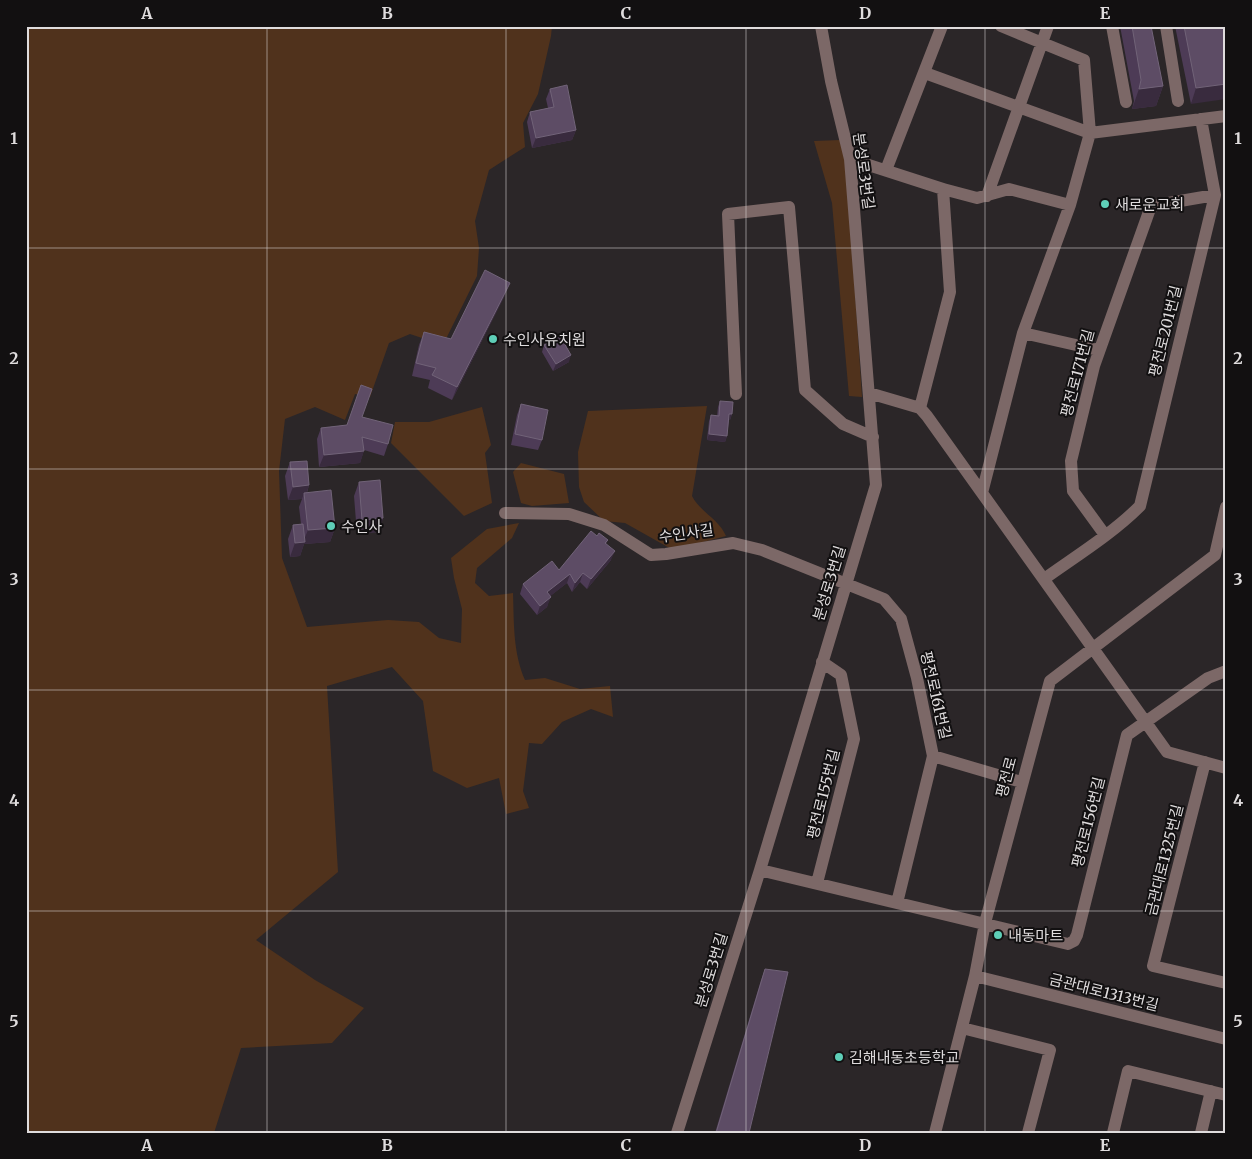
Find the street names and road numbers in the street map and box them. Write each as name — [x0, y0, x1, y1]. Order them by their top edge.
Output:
street label: 분성로3번길 — [849, 131, 879, 211]
street label: 평전로201번길 — [1144, 283, 1186, 379]
street label: 평전로171번길 — [1056, 327, 1098, 419]
street label: 수인사길 — [657, 520, 715, 546]
street label: 분성로3번길 — [809, 543, 849, 623]
street label: 평전로161번길 — [917, 649, 955, 741]
street label: 평전로155번길 — [803, 747, 843, 841]
street label: 평전로 — [991, 755, 1021, 799]
street label: 평전로156번길 — [1068, 775, 1108, 869]
street label: 금관대로1325번길 — [1141, 802, 1187, 918]
street label: 분성로3번길 — [691, 930, 731, 1010]
street label: 금관대로1313번길 — [1047, 969, 1161, 1015]

